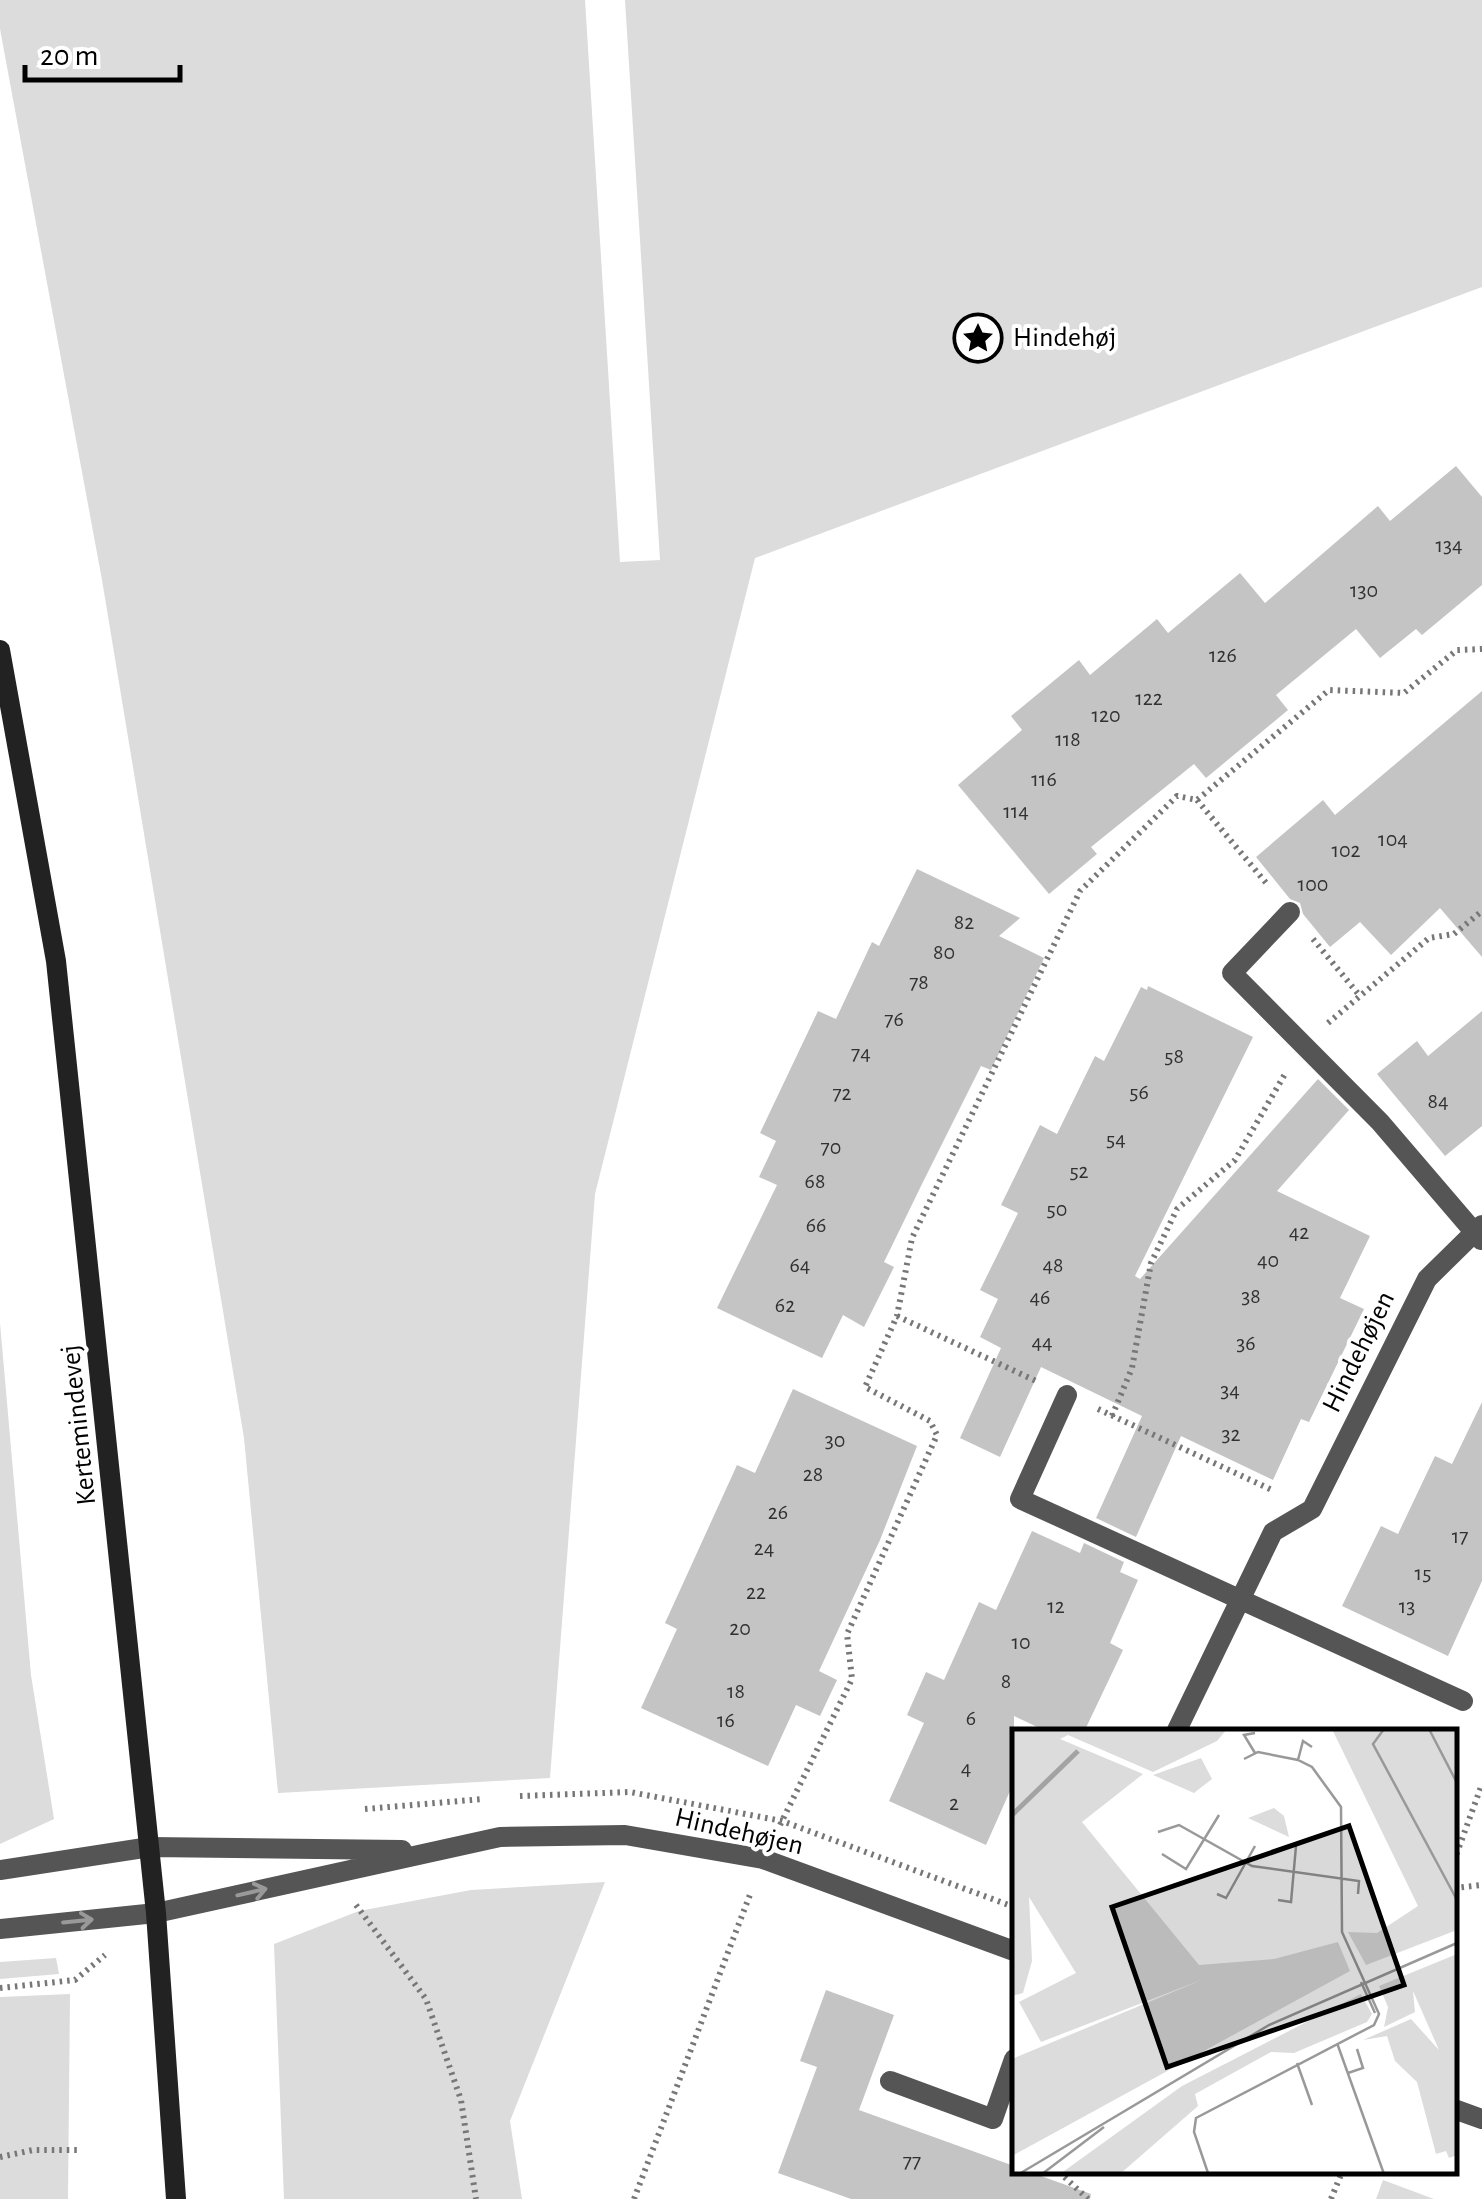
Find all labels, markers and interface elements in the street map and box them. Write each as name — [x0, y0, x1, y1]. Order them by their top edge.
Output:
scale bar — [25, 20, 180, 82]
text: 20 m — [40, 41, 98, 71]
place icon: Hindehøj — [952, 312, 1004, 364]
place label: Hindehøj — [1013, 324, 1117, 352]
house number: 134 — [1435, 534, 1463, 556]
house number: 130 — [1350, 579, 1378, 601]
house number: 126 — [1209, 644, 1237, 666]
house number: 122 — [1135, 687, 1163, 709]
house number: 120 — [1091, 704, 1121, 726]
house number: 118 — [1055, 728, 1081, 750]
house number: 116 — [1031, 768, 1057, 790]
house number: 114 — [1003, 800, 1029, 822]
house number: 104 — [1378, 828, 1408, 850]
house number: 102 — [1331, 839, 1361, 861]
house number: 100 — [1298, 873, 1328, 895]
house number: 82 — [954, 911, 974, 933]
house number: 80 — [933, 941, 955, 963]
house number: 78 — [909, 971, 929, 993]
house number: 76 — [884, 1008, 904, 1030]
house number: 74 — [851, 1042, 871, 1064]
house number: 58 — [1164, 1045, 1184, 1067]
house number: 56 — [1129, 1081, 1149, 1103]
house number: 72 — [832, 1082, 852, 1104]
house number: 84 — [1427, 1090, 1449, 1112]
house number: 54 — [1106, 1128, 1126, 1150]
house number: 70 — [821, 1136, 841, 1158]
house number: 52 — [1069, 1160, 1089, 1182]
house number: 68 — [805, 1170, 825, 1192]
house number: 50 — [1047, 1198, 1067, 1220]
house number: 66 — [806, 1214, 826, 1236]
house number: 42 — [1289, 1221, 1309, 1243]
house number: 40 — [1257, 1249, 1279, 1271]
house number: 64 — [790, 1254, 810, 1276]
house number: 48 — [1042, 1254, 1064, 1276]
house number: 38 — [1241, 1285, 1261, 1307]
house number: 46 — [1030, 1286, 1050, 1308]
street label: Hindehøjen — [1318, 1287, 1400, 1417]
house number: 62 — [775, 1294, 795, 1316]
house number: 44 — [1031, 1331, 1053, 1353]
house number: 36 — [1236, 1332, 1256, 1354]
street label: Kertemindevej — [57, 1344, 101, 1506]
house number: 34 — [1220, 1379, 1240, 1401]
house number: 32 — [1221, 1423, 1241, 1445]
house number: 30 — [825, 1429, 845, 1451]
house number: 28 — [803, 1463, 823, 1485]
house number: 26 — [768, 1501, 788, 1523]
house number: 17 — [1452, 1525, 1468, 1547]
house number: 24 — [754, 1537, 774, 1559]
house number: 15 — [1415, 1562, 1431, 1584]
house number: 22 — [746, 1581, 766, 1603]
house number: 12 — [1047, 1595, 1065, 1617]
house number: 13 — [1399, 1595, 1415, 1617]
house number: 20 — [729, 1617, 751, 1639]
house number: 10 — [1011, 1631, 1031, 1653]
house number: 8 — [1001, 1670, 1011, 1692]
house number: 18 — [727, 1680, 745, 1702]
house number: 6 — [966, 1707, 976, 1729]
house number: 16 — [717, 1709, 735, 1731]
inset map — [1012, 1729, 1457, 2174]
house number: 4 — [961, 1757, 971, 1779]
house number: 2 — [949, 1792, 959, 1814]
street label: Hindehøjen — [672, 1804, 806, 1860]
one-way arrow — [235, 1882, 267, 1900]
one-way arrow — [62, 1911, 94, 1930]
house number: 77 — [903, 2150, 921, 2172]

